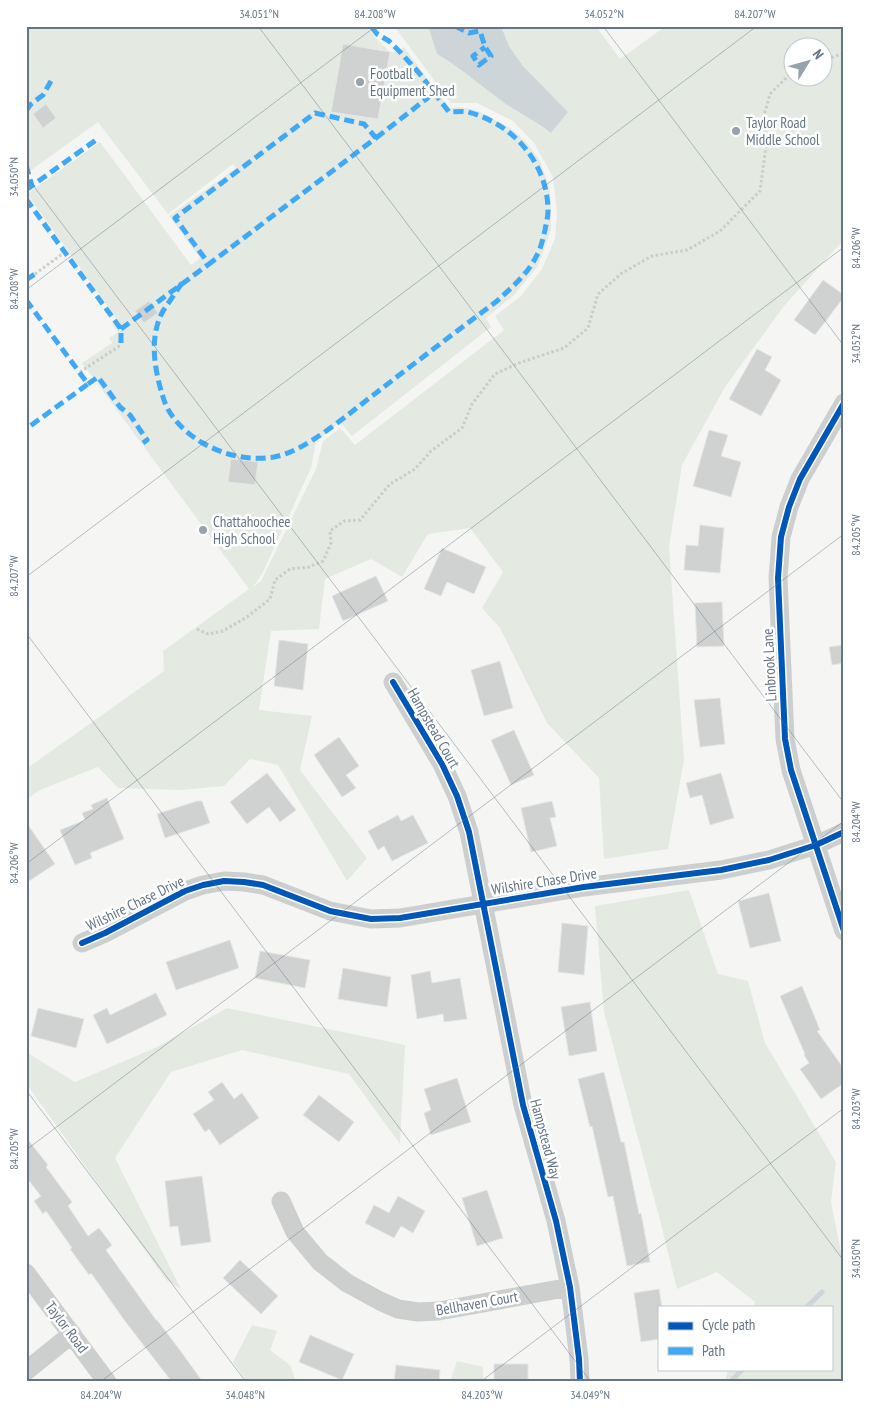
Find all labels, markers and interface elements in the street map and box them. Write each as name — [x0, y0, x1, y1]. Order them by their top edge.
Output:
text: 34.051°N — [239, 6, 279, 21]
text: 84.208°W — [354, 6, 396, 21]
text: 34.052°N — [584, 6, 624, 21]
text: 84.207°W — [734, 6, 776, 21]
north arrow — [782, 38, 832, 88]
text: N — [809, 46, 828, 63]
place label: Football Equipment Shed — [370, 64, 455, 100]
marker: Football Equipment Shed — [354, 76, 366, 88]
place label: Taylor Road Middle School — [746, 113, 820, 149]
marker: Taylor Road Middle School — [730, 125, 742, 137]
text: 34.050°N — [6, 157, 21, 197]
text: 84.206°W — [848, 227, 863, 269]
text: 84.208°W — [6, 268, 21, 310]
text: 34.052°N — [848, 324, 863, 364]
place label: Chattahoochee High School — [213, 512, 291, 548]
text: 84.205°W — [848, 514, 863, 556]
marker: Chattahoochee High School — [197, 524, 209, 536]
text: 84.207°W — [6, 555, 21, 597]
street label: Linbrook Lane — [758, 628, 780, 702]
street label: Hampstead Court — [403, 685, 465, 771]
text: 84.204°W — [848, 801, 863, 843]
text: 84.206°W — [6, 842, 21, 884]
street label: Wilshire Chase Drive — [490, 863, 598, 899]
street label: Wilshire Chase Drive — [83, 871, 187, 935]
text: 84.203°W — [848, 1088, 863, 1130]
street label: Hampstead Way — [526, 1097, 566, 1182]
text: 84.205°W — [6, 1128, 21, 1170]
text: 34.050°N — [848, 1239, 863, 1279]
street label: Bellhaven Court — [435, 1286, 519, 1320]
street label: Taylor Road — [41, 1297, 93, 1357]
legend — [658, 1306, 832, 1370]
text: Cycle path — [702, 1315, 755, 1334]
text: Path — [702, 1341, 725, 1360]
text: 84.204°W — [80, 1387, 122, 1402]
text: 34.048°N — [225, 1387, 265, 1402]
text: 84.203°W — [461, 1387, 503, 1402]
text: 34.049°N — [570, 1387, 610, 1402]

